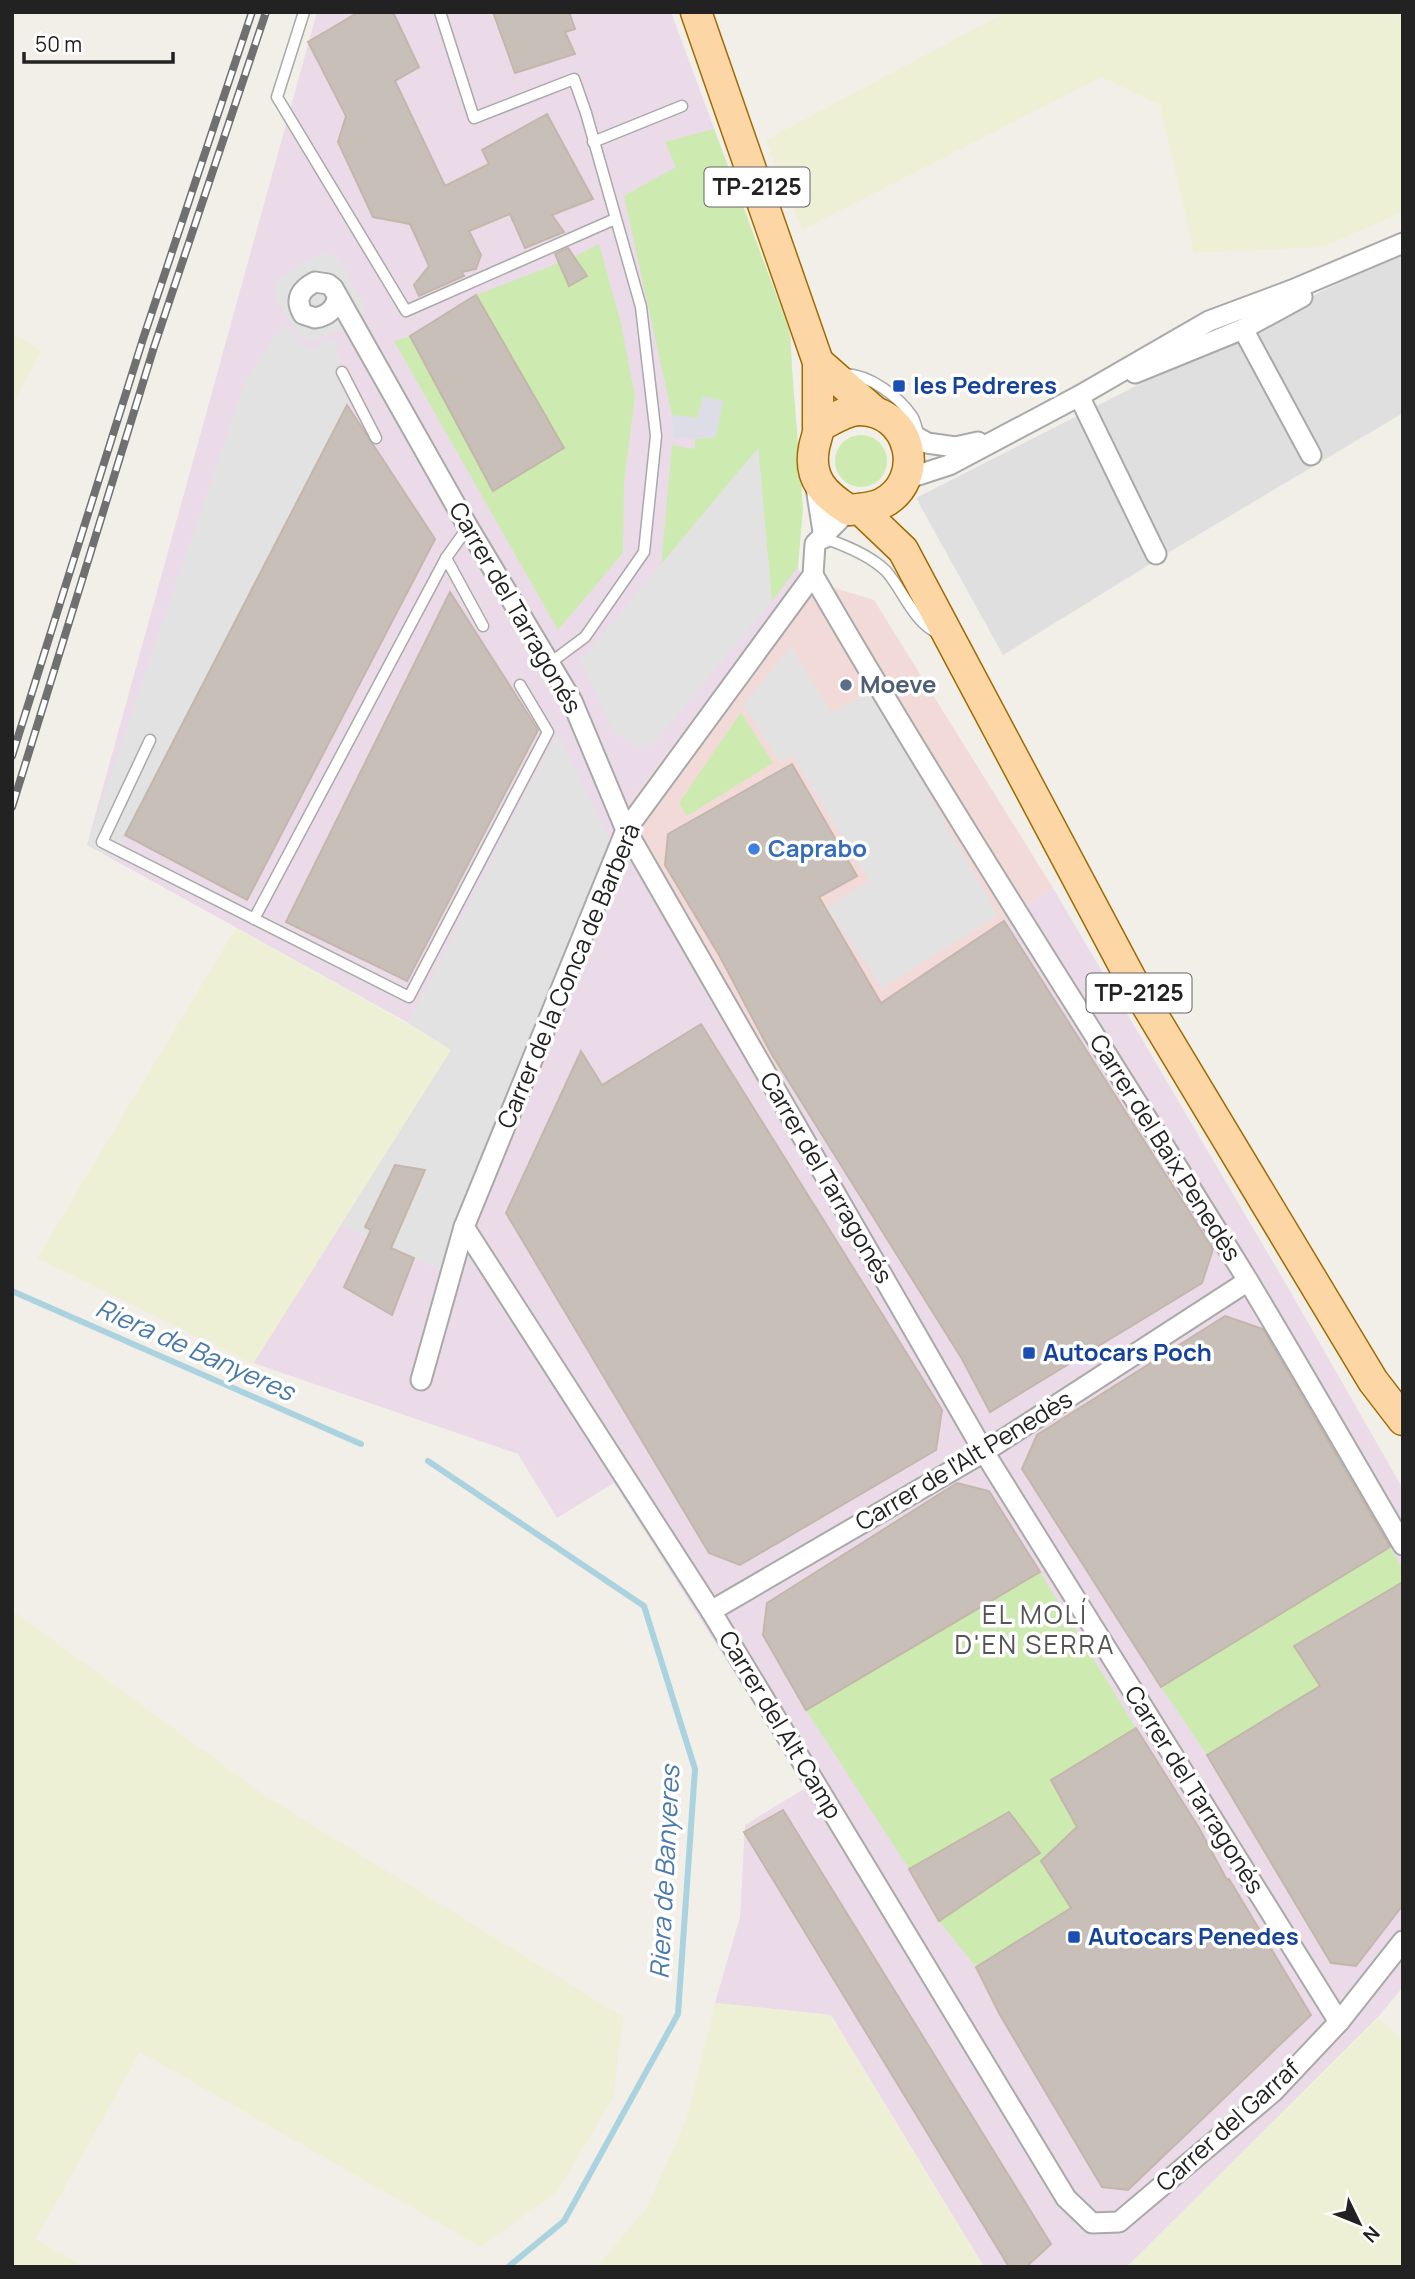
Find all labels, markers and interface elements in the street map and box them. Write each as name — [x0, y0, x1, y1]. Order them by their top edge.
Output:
scale bar — [24, 21, 173, 65]
text: 50 m — [35, 30, 82, 58]
road number: TP-2125 — [704, 168, 810, 206]
place label: les Pedreres — [913, 368, 1057, 401]
marker: les Pedreres — [891, 378, 907, 394]
street label: Carrer del Tarragonés — [442, 495, 590, 719]
place label: Moeve — [860, 667, 937, 700]
marker: Moeve — [838, 677, 854, 693]
street label: Carrer de la Conca de Barberà — [488, 818, 647, 1133]
place label: Caprabo — [768, 831, 867, 864]
marker: Caprabo — [746, 841, 762, 857]
road number: TP-2125 — [1086, 974, 1192, 1012]
street label: Carrer del Baix Penedès — [1083, 1027, 1250, 1267]
street label: Carrer del Tarragonés — [753, 1065, 901, 1289]
water label: Riera de Banyeres — [91, 1289, 302, 1410]
place label: Autocars Poch — [1043, 1335, 1212, 1368]
marker: Autocars Poch — [1021, 1345, 1037, 1361]
street label: Carrer de l'Alt Penedès — [849, 1382, 1078, 1538]
district label: EL MOLÍ D'EN SERRA — [955, 1596, 1115, 1662]
street label: Carrer del Alt Camp — [712, 1624, 851, 1824]
street label: Carrer del Tarragonés — [1118, 1679, 1273, 1899]
water label: Riera de Banyeres — [640, 1762, 688, 1980]
place label: Autocars Penedes — [1088, 1919, 1299, 1952]
marker: Autocars Penedes — [1066, 1929, 1082, 1945]
street label: Carrer del Garraf — [1148, 2051, 1306, 2198]
north arrow — [1324, 2188, 1394, 2258]
text: N — [1357, 2221, 1386, 2248]

